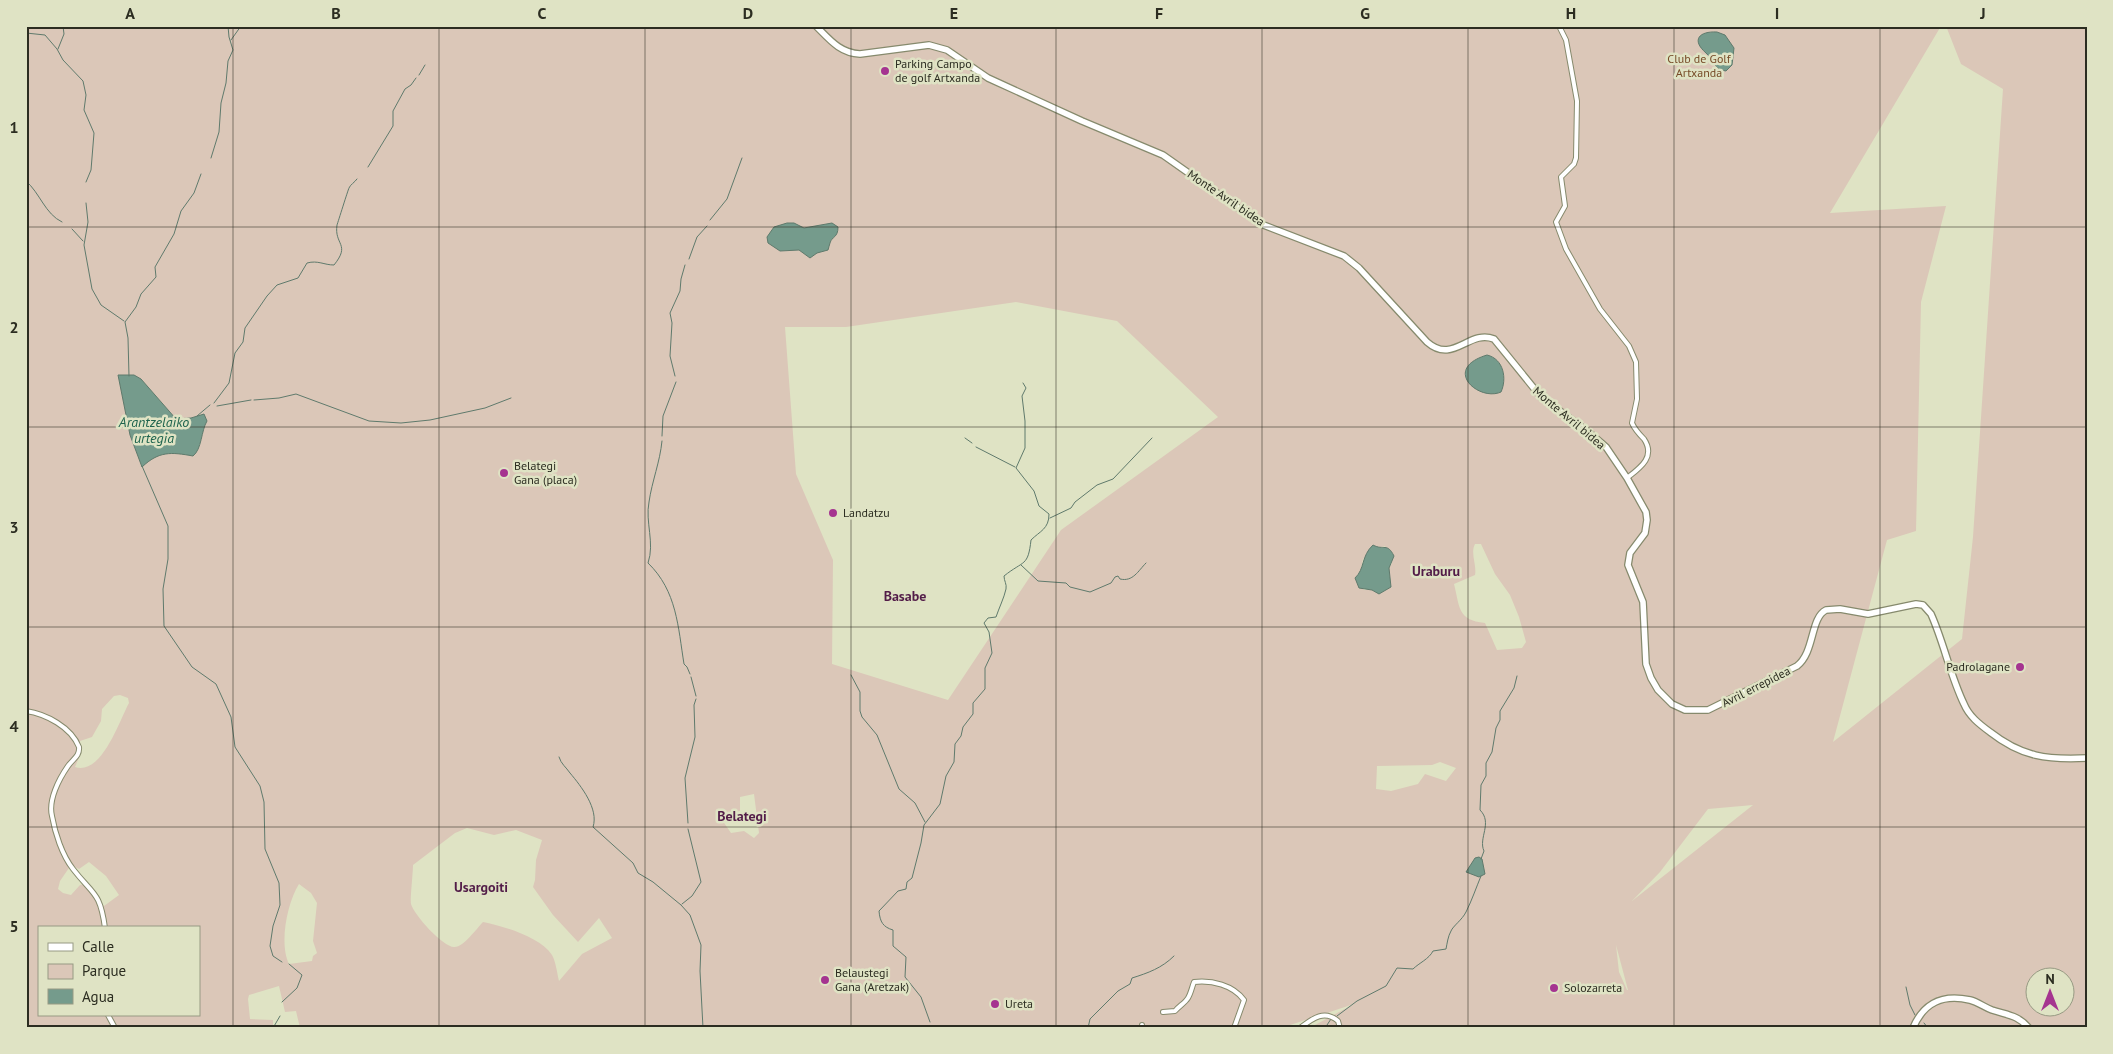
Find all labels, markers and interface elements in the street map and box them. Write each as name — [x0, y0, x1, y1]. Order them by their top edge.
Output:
text: A — [125, 3, 135, 23]
text: B — [331, 3, 341, 23]
text: C — [538, 3, 547, 23]
text: D — [743, 3, 753, 23]
text: E — [950, 3, 958, 23]
text: F — [1155, 3, 1163, 23]
text: G — [1360, 3, 1370, 23]
text: H — [1566, 3, 1576, 23]
text: I — [1775, 3, 1779, 23]
text: J — [1979, 3, 1986, 23]
park label: Club de Golf Artxanda — [1667, 51, 1732, 80]
place label: Parking Campo de golf Artxanda — [895, 56, 980, 85]
marker: Parking Campo de golf Artxanda — [879, 65, 891, 77]
text: 1 — [9, 117, 19, 137]
street label: Monte Avril bidea — [1185, 166, 1268, 229]
text: 2 — [9, 317, 19, 337]
street label: Monte Avril bidea — [1530, 383, 1609, 452]
water label: Arantzelaiko urtegia — [118, 413, 189, 447]
place label: Belategi Gana (placa) — [514, 458, 577, 487]
marker: Belategi Gana (placa) — [498, 467, 510, 479]
place label: Landatzu — [843, 505, 890, 520]
marker: Landatzu — [827, 507, 839, 519]
text: 3 — [9, 517, 19, 537]
district label: Uraburu — [1412, 562, 1460, 580]
district label: Basabe — [884, 587, 926, 605]
place label: Padrolagane — [1946, 659, 2010, 674]
marker: Padrolagane — [2014, 661, 2026, 673]
street label: Avril errepidea — [1719, 663, 1793, 710]
text: 4 — [9, 716, 19, 736]
district label: Belategi — [717, 807, 767, 825]
district label: Usargoiti — [454, 878, 508, 896]
text: 5 — [9, 916, 19, 936]
legend — [38, 926, 200, 1016]
text: Calle — [82, 937, 114, 956]
text: Parque — [82, 961, 126, 980]
place label: Belaustegi Gana (Aretzak) — [835, 965, 909, 994]
north arrow — [2026, 966, 2076, 1016]
text: N — [2045, 970, 2055, 988]
marker: Belaustegi Gana (Aretzak) — [819, 974, 831, 986]
place label: Solozarreta — [1564, 980, 1622, 995]
marker: Solozarreta — [1548, 982, 1560, 994]
text: Agua — [82, 987, 114, 1006]
place label: Ureta — [1005, 996, 1033, 1011]
marker: Ureta — [989, 998, 1001, 1010]

